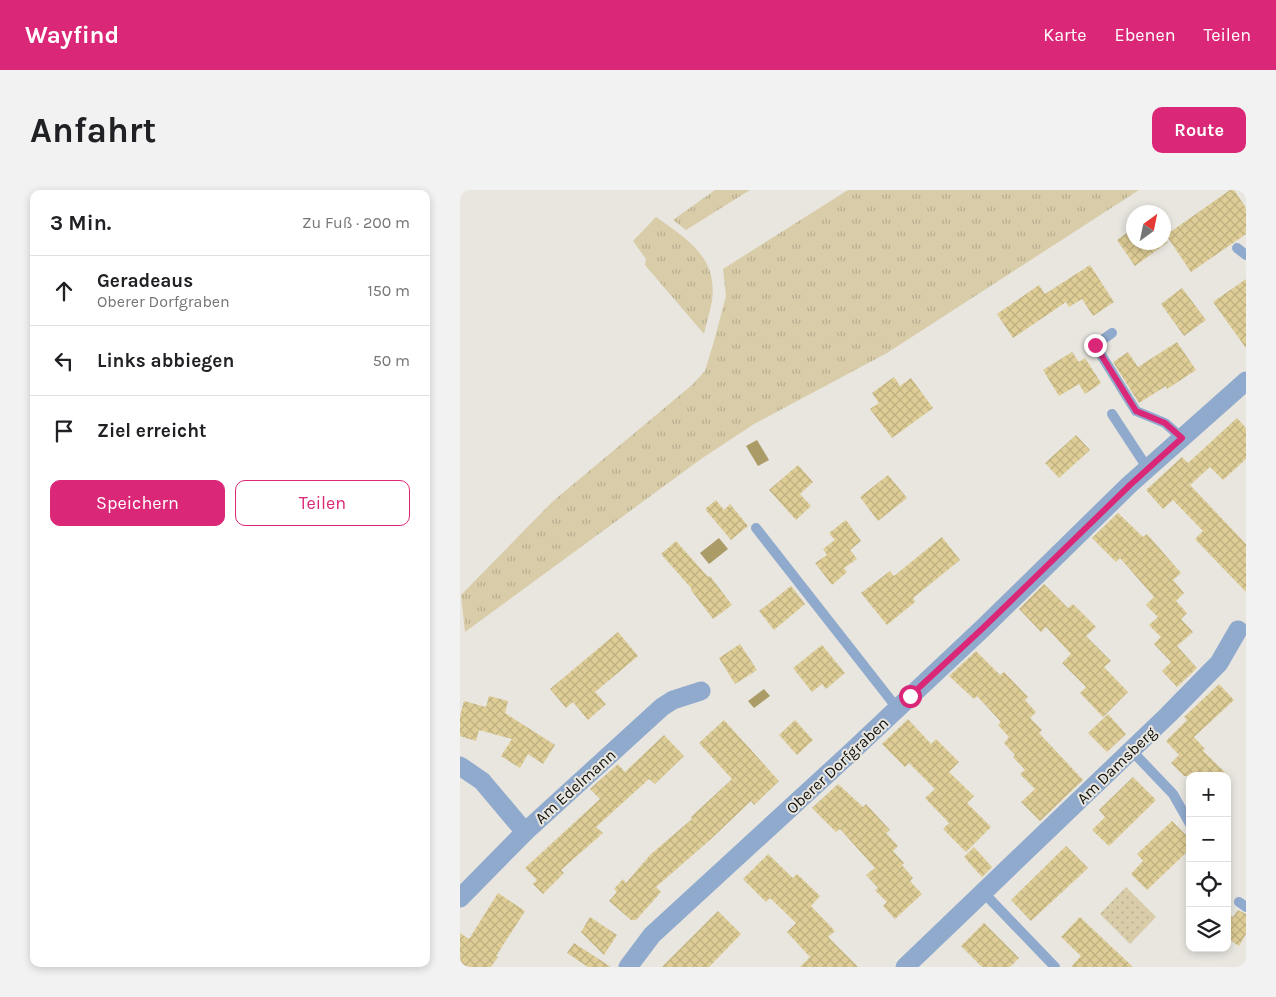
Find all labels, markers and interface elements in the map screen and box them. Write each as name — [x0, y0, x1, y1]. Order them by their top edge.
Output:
text: Wayfind — [25, 21, 119, 49]
text: Karte — [1043, 24, 1087, 46]
text: Ebenen — [1115, 24, 1176, 46]
text: Teilen — [1204, 24, 1251, 46]
button: Route — [1152, 107, 1246, 153]
text: Anfahrt — [30, 110, 156, 151]
north arrow — [1126, 205, 1171, 250]
text: 3 Min. — [50, 211, 111, 235]
text: Zu Fuß · 200 m — [302, 213, 410, 232]
text: Geradeaus — [97, 270, 193, 292]
icon: ahead — [50, 277, 78, 305]
text: 150 m — [367, 281, 410, 300]
text: Oberer Dorfgraben — [97, 292, 230, 311]
route end — [1084, 334, 1107, 357]
icon: left — [50, 347, 78, 375]
text: Links abbiegen — [97, 350, 234, 372]
text: 50 m — [373, 351, 410, 370]
icon: arrive — [50, 417, 78, 445]
text: Ziel erreicht — [97, 420, 207, 442]
button: Speichern — [50, 480, 225, 526]
button: Teilen — [235, 480, 410, 526]
route start — [899, 685, 922, 708]
street label: Oberer Dorfgraben — [782, 713, 892, 818]
street label: Am Damsberg — [1073, 723, 1160, 808]
street label: Am Edelmann — [531, 745, 620, 828]
map controls — [1186, 772, 1231, 952]
button: + — [1186, 772, 1231, 817]
button: − — [1186, 817, 1231, 862]
button: locate — [1186, 862, 1231, 907]
button: layers — [1186, 907, 1231, 952]

